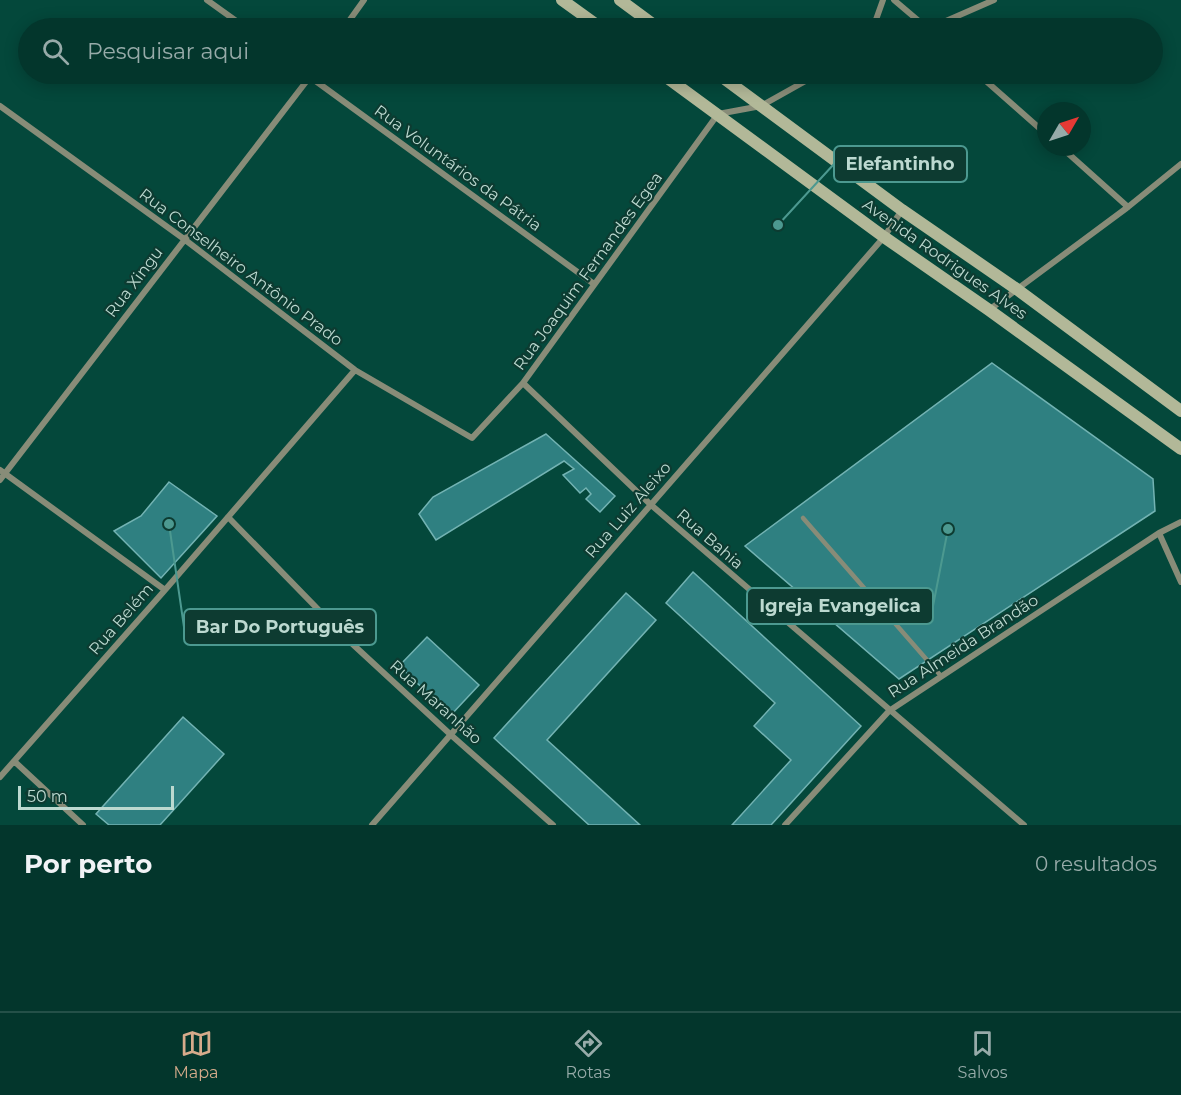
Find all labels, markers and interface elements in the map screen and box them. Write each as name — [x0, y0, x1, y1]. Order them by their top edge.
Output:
search box — [18, 18, 1163, 84]
icon: search — [39, 35, 72, 68]
text: Pesquisar aqui — [87, 38, 249, 65]
street label: Rua Voluntários da Pátria — [371, 101, 545, 235]
north arrow — [1037, 102, 1091, 156]
callout: Elefantinho — [834, 146, 967, 182]
text: Elefantinho — [845, 153, 955, 175]
street label: Rua Joaquim Fernandes Egea — [510, 168, 666, 374]
street label: Rua Conselheiro Antônio Prado — [136, 184, 346, 350]
street label: Avenida Rodrigues Alves — [859, 195, 1031, 323]
street label: Rua Xingu — [101, 243, 167, 321]
street label: Rua Luiz Aleixo — [581, 458, 675, 562]
street label: Rua Bahia — [673, 505, 747, 573]
street label: Rua Belém — [85, 579, 157, 659]
callout: Igreja Evangelica — [747, 588, 933, 624]
street label: Rua Almeida Brandão — [884, 590, 1042, 702]
text: Igreja Evangelica — [759, 595, 921, 617]
callout: Bar Do Português — [184, 609, 376, 645]
text: Bar Do Português — [196, 616, 365, 638]
street label: Rua Maranhão — [386, 656, 486, 748]
scale bar — [18, 783, 174, 810]
text: 50 m — [27, 787, 68, 806]
text: Por perto — [24, 848, 152, 880]
text: 0 resultados — [1035, 852, 1157, 876]
tab: Mapa — [174, 1027, 218, 1082]
tab: Rotas — [566, 1027, 611, 1082]
tab: Salvos — [958, 1027, 1007, 1082]

